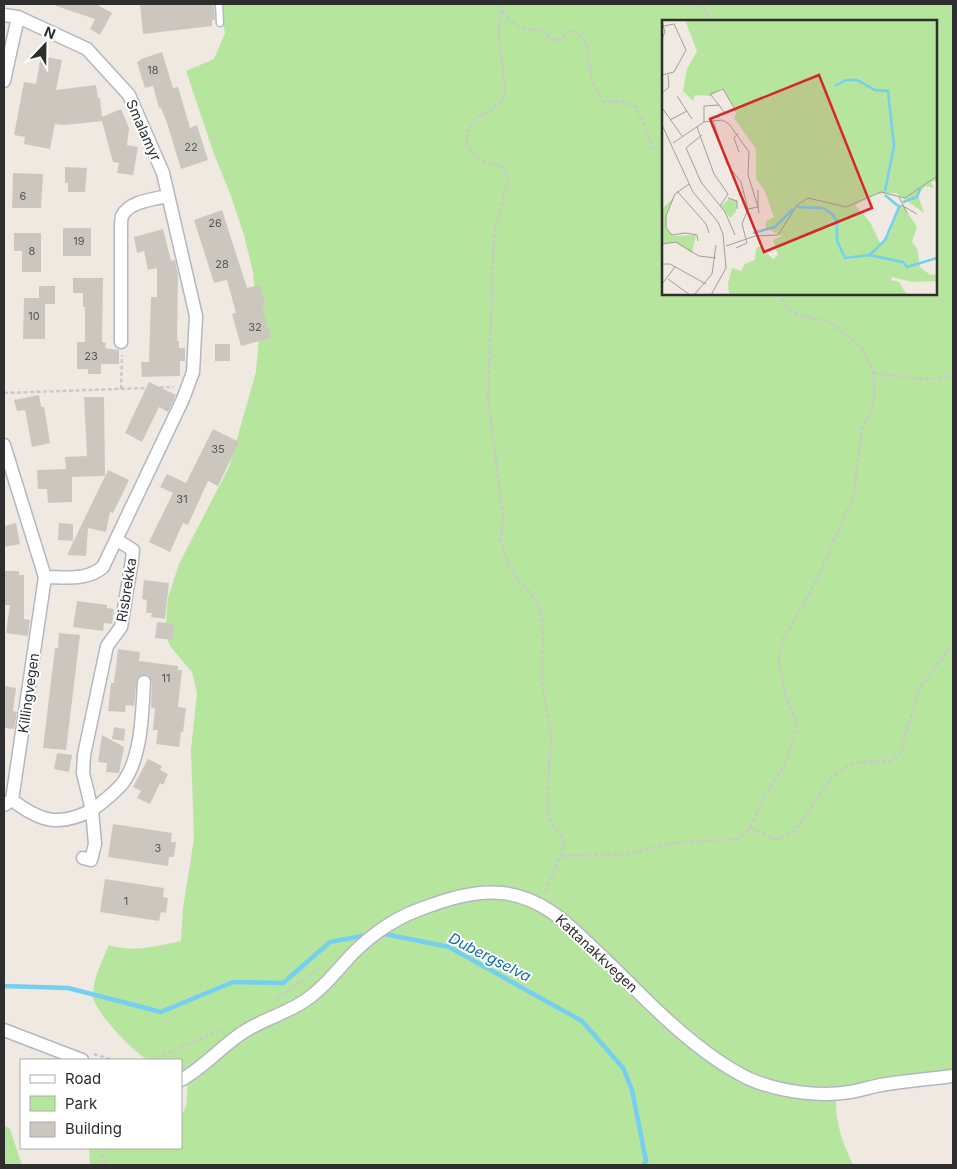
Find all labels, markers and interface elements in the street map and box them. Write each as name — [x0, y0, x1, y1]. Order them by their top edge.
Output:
north arrow — [20, 20, 70, 70]
inset map — [662, 20, 937, 295]
text: N — [42, 23, 58, 42]
house number: 18 — [147, 63, 159, 77]
street label: Smalamyr — [123, 97, 165, 163]
house number: 22 — [184, 140, 198, 154]
house number: 6 — [20, 189, 27, 203]
house number: 26 — [208, 216, 222, 230]
house number: 19 — [73, 234, 85, 248]
house number: 8 — [29, 244, 36, 258]
house number: 28 — [215, 257, 229, 271]
house number: 10 — [28, 309, 40, 323]
house number: 32 — [248, 320, 262, 334]
house number: 23 — [84, 349, 98, 363]
house number: 35 — [211, 442, 225, 456]
house number: 31 — [176, 492, 188, 506]
street label: Risbrekka — [113, 557, 139, 623]
street label: Killingvegen — [14, 652, 42, 734]
house number: 11 — [162, 671, 170, 685]
house number: 3 — [155, 841, 162, 855]
house number: 1 — [124, 894, 128, 908]
street label: Kattanakkvegen — [552, 911, 642, 995]
water label: Dubergselva — [446, 928, 534, 986]
legend — [20, 1059, 182, 1149]
text: Road — [65, 1069, 101, 1088]
text: Park — [65, 1094, 98, 1113]
text: Building — [65, 1119, 122, 1138]

